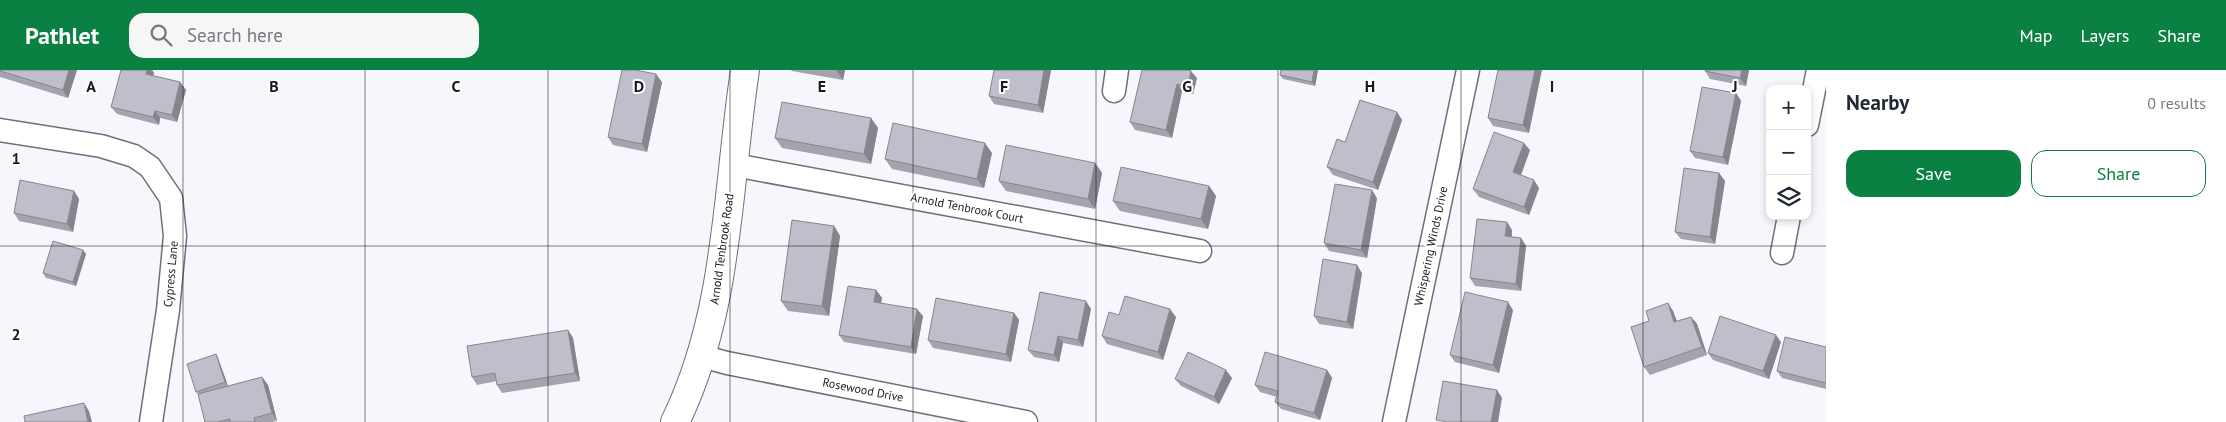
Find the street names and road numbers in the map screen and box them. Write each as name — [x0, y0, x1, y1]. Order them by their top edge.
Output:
street label: Whispering Winds Drive — [1410, 185, 1451, 307]
street label: Arnold Tenbrook Court — [909, 189, 1025, 226]
street label: Arnold Tenbrook Road — [706, 192, 737, 305]
street label: Cypress Lane — [160, 240, 181, 308]
street label: Rosewood Drive — [821, 374, 905, 405]

